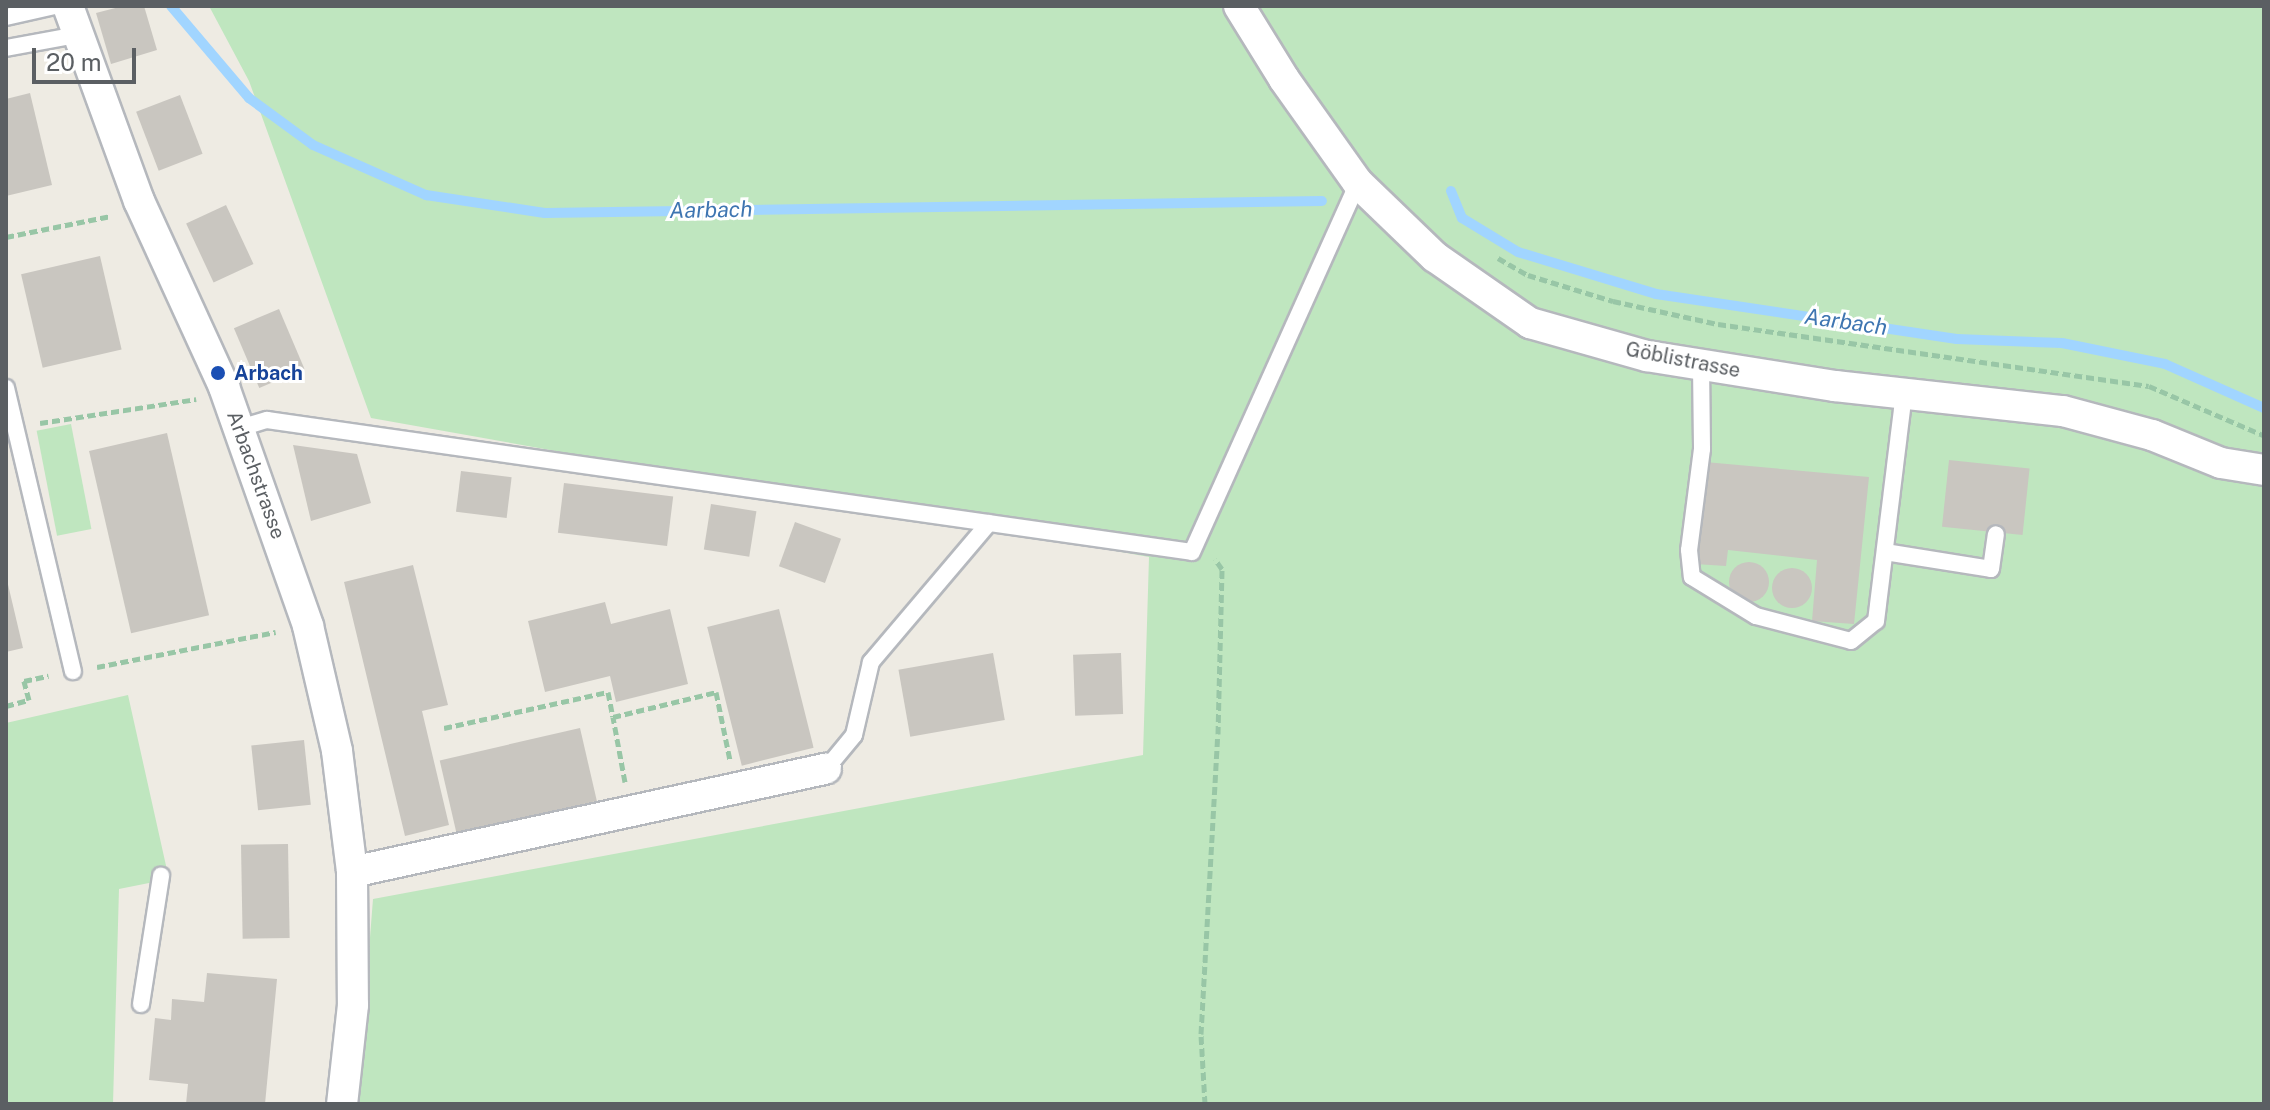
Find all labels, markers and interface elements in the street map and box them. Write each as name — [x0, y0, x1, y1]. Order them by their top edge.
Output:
scale bar — [36, 32, 140, 82]
text: 20 m — [46, 48, 102, 76]
water label: Aarbach — [669, 196, 753, 224]
water label: Aarbach — [1803, 303, 1889, 341]
street label: Göblistrasse — [1624, 337, 1742, 383]
place label: Arbach — [234, 361, 303, 385]
marker: Arbach — [209, 364, 227, 382]
street label: Arbachstrasse — [222, 408, 290, 542]

